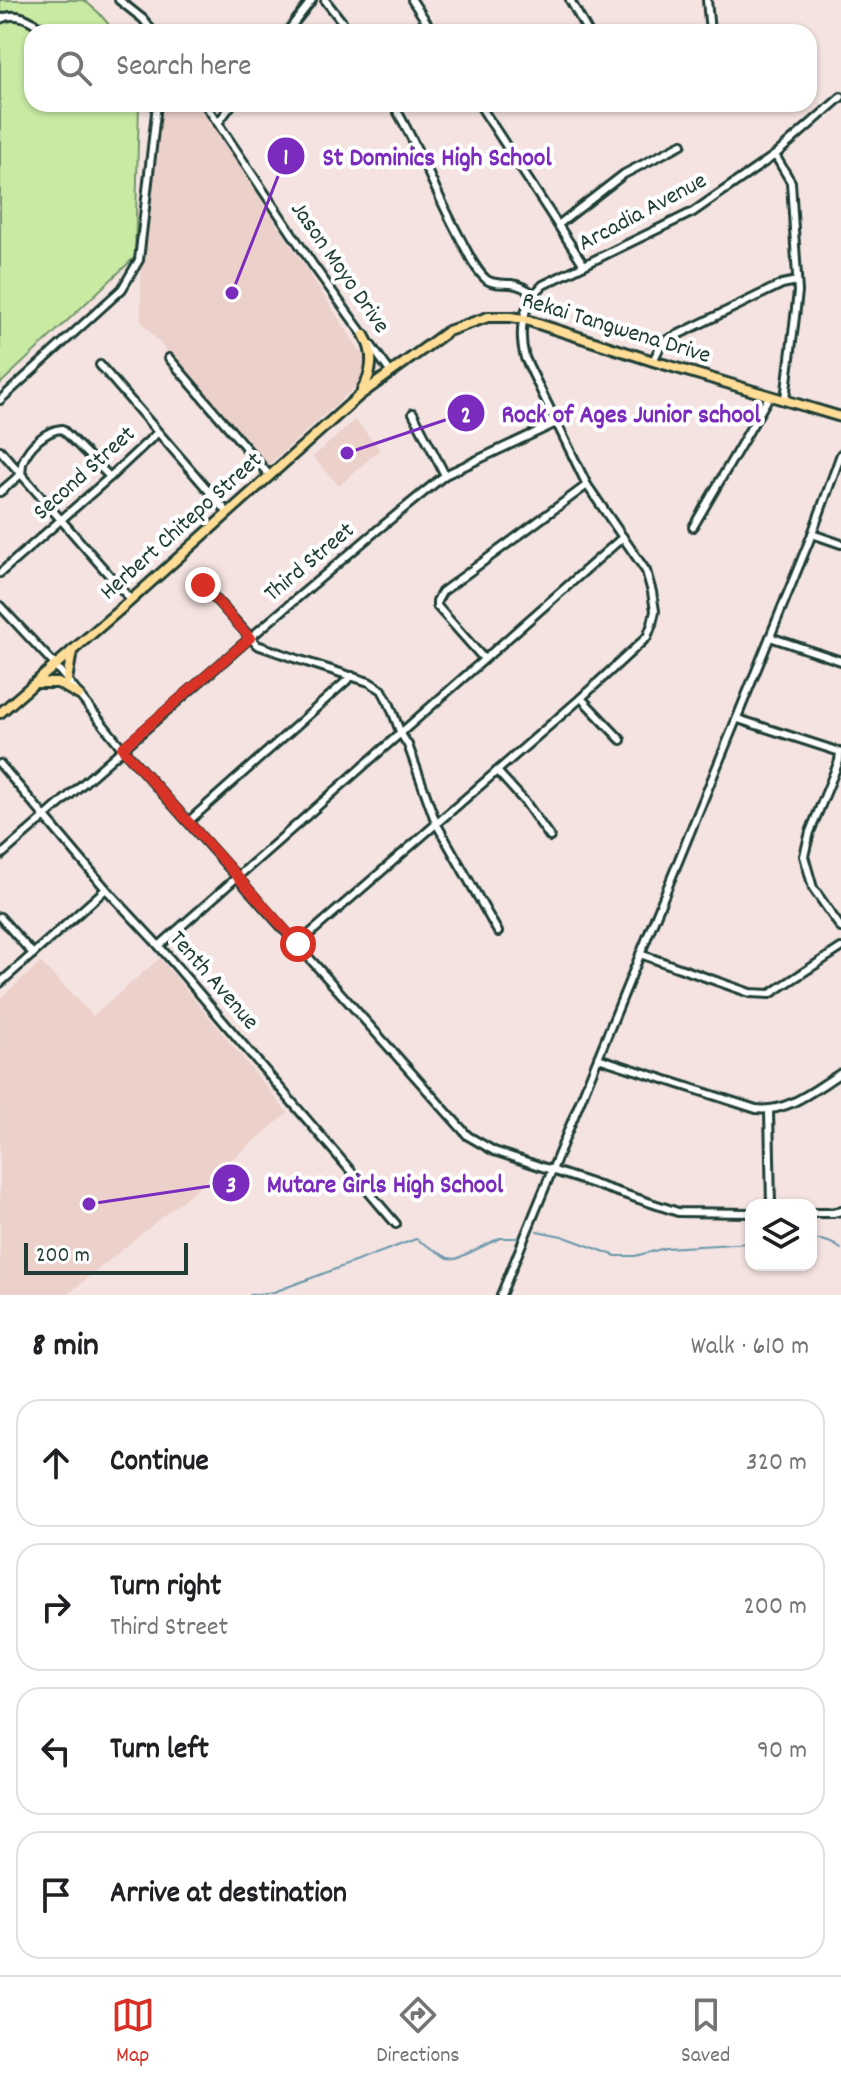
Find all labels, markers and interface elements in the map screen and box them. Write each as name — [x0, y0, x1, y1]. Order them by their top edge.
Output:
search box — [24, 24, 817, 112]
icon: search — [52, 46, 96, 90]
text: Search here — [116, 47, 252, 90]
callout: St Dominics High School — [266, 131, 568, 181]
text: St Dominics High School — [322, 141, 552, 178]
text: 1 — [283, 142, 289, 176]
street label: Arcadia Avenue — [573, 165, 713, 261]
street label: Jason Moyo Drive — [281, 195, 397, 341]
street label: Rekai Tangwena Drive — [517, 284, 715, 374]
callout: Rock of Ages Junior school — [446, 388, 777, 438]
text: Rock of Ages Junior school — [501, 398, 761, 435]
text: 2 — [461, 400, 471, 434]
street label: Second Street — [26, 419, 144, 529]
street label: Herbert Chitepo Street — [93, 445, 271, 609]
street label: Third Street — [257, 515, 363, 611]
route end — [185, 567, 221, 603]
street label: Tenth Avenue — [160, 924, 266, 1038]
route start — [280, 926, 316, 962]
callout: Mutare Girls High School — [211, 1158, 519, 1208]
text: Mutare Girls High School — [267, 1168, 504, 1205]
text: 3 — [226, 1170, 236, 1204]
map controls — [745, 1199, 817, 1271]
button: layers — [745, 1199, 817, 1271]
scale bar — [24, 1239, 188, 1275]
text: 200 m — [36, 1241, 90, 1272]
text: 8 min — [32, 1323, 99, 1372]
text: Walk · 610 m — [691, 1329, 809, 1366]
icon: ahead — [34, 1441, 78, 1485]
text: Continue — [110, 1442, 209, 1485]
text: 320 m — [746, 1445, 807, 1482]
text: Turn right — [110, 1567, 221, 1610]
icon: right — [34, 1585, 78, 1629]
text: 200 m — [743, 1589, 807, 1626]
text: Third Street — [110, 1610, 228, 1647]
icon: left — [34, 1729, 78, 1773]
text: Turn left — [110, 1730, 209, 1773]
text: 90 m — [757, 1733, 807, 1770]
icon: arrive — [34, 1873, 78, 1917]
text: Arrive at destination — [110, 1874, 347, 1917]
tab: Map — [111, 1993, 155, 2072]
tab: Directions — [376, 1993, 460, 2072]
tab: Saved — [681, 1993, 730, 2072]

